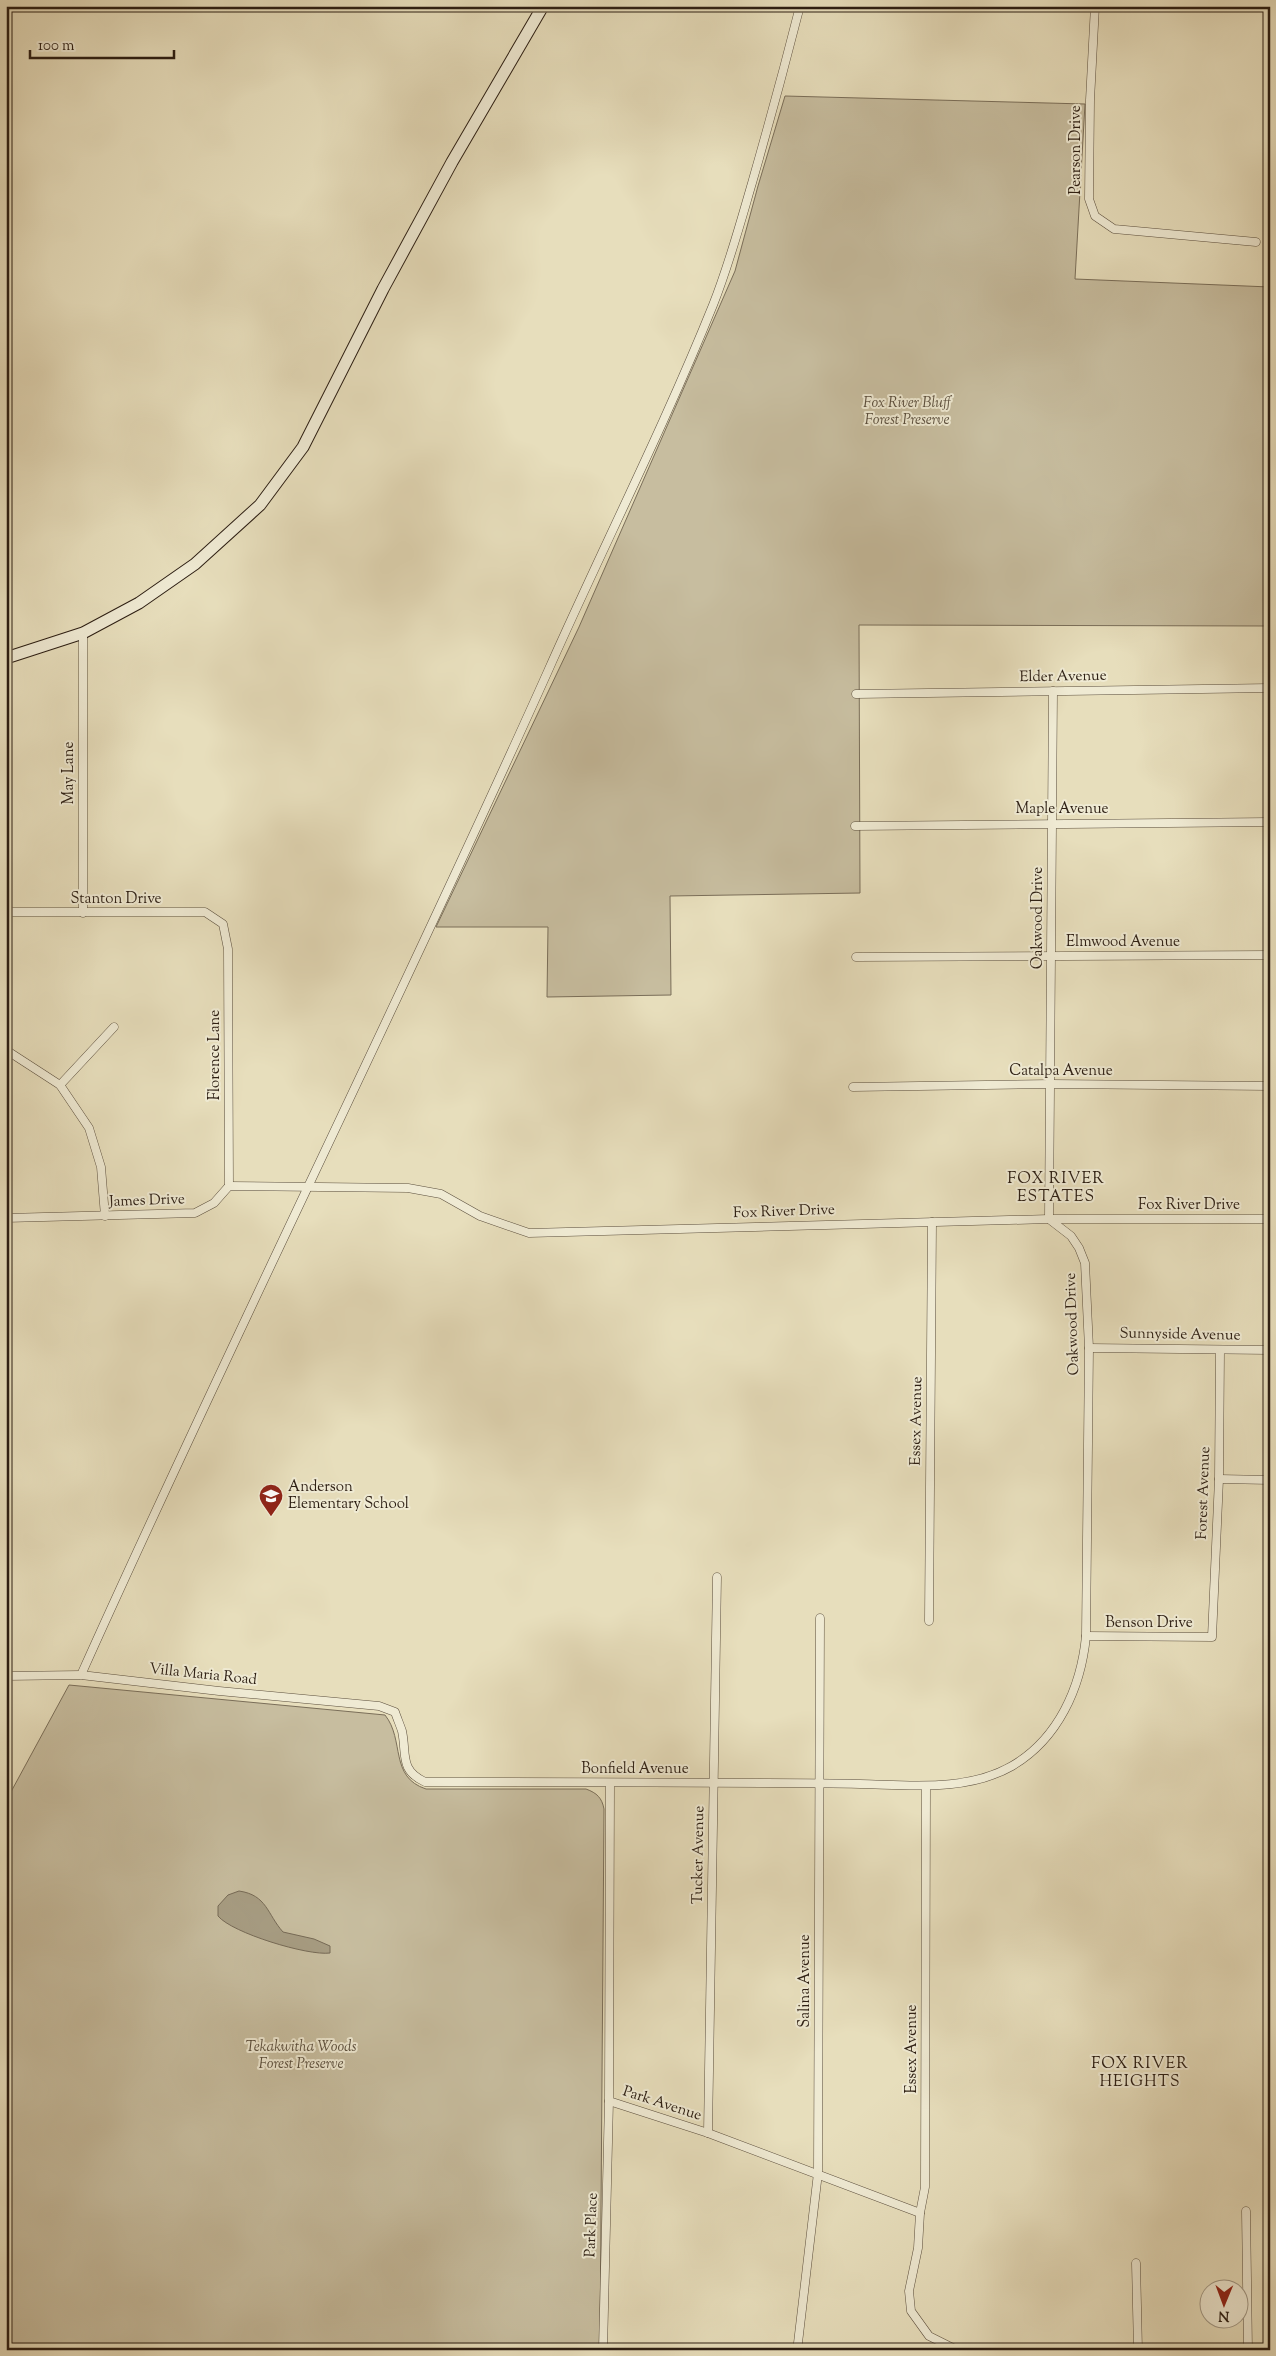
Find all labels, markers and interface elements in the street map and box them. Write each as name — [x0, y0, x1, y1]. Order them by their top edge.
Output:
scale bar — [30, 28, 174, 60]
text: 100 m — [38, 36, 75, 57]
street label: Pearson Drive — [1066, 105, 1087, 195]
park label: Fox River Bluff Forest Preserve — [863, 393, 953, 431]
street label: Elder Avenue — [1019, 666, 1107, 688]
street label: May Lane — [59, 742, 80, 804]
street label: Maple Avenue — [1015, 799, 1109, 820]
street label: Oakwood Drive — [1028, 867, 1049, 969]
street label: Stanton Drive — [70, 889, 162, 910]
street label: Elmwood Avenue — [1066, 932, 1180, 953]
street label: Florence Lane — [205, 1010, 226, 1100]
street label: Catalpa Avenue — [1009, 1061, 1113, 1082]
district label: FOX RIVER ESTATES — [1007, 1168, 1105, 1209]
street label: James Drive — [108, 1189, 185, 1213]
street label: Fox River Drive — [1138, 1195, 1240, 1216]
street label: Fox River Drive — [733, 1200, 835, 1224]
street label: Oakwood Drive — [1061, 1272, 1085, 1376]
street label: Sunnyside Avenue — [1119, 1323, 1241, 1347]
street label: Essex Avenue — [906, 1376, 928, 1466]
street label: Forest Avenue — [1192, 1446, 1216, 1540]
place label: Anderson Elementary School — [288, 1477, 409, 1515]
school or university icon: Anderson Elementary School — [258, 1483, 284, 1517]
street label: Benson Drive — [1105, 1613, 1193, 1634]
street label: Villa Maria Road — [148, 1659, 258, 1691]
street label: Bonfield Avenue — [581, 1759, 689, 1780]
street label: Tucker Avenue — [688, 1806, 710, 1904]
street label: Salina Avenue — [795, 1934, 816, 2028]
street label: Essex Avenue — [902, 2004, 923, 2094]
park label: Tekakwitha Woods Forest Preserve — [245, 2037, 357, 2075]
district label: FOX RIVER HEIGHTS — [1091, 2053, 1189, 2094]
street label: Park Avenue — [620, 2081, 704, 2127]
street label: Park Place — [580, 2192, 604, 2258]
north arrow — [1198, 2278, 1248, 2328]
text: N — [1218, 2305, 1230, 2325]

